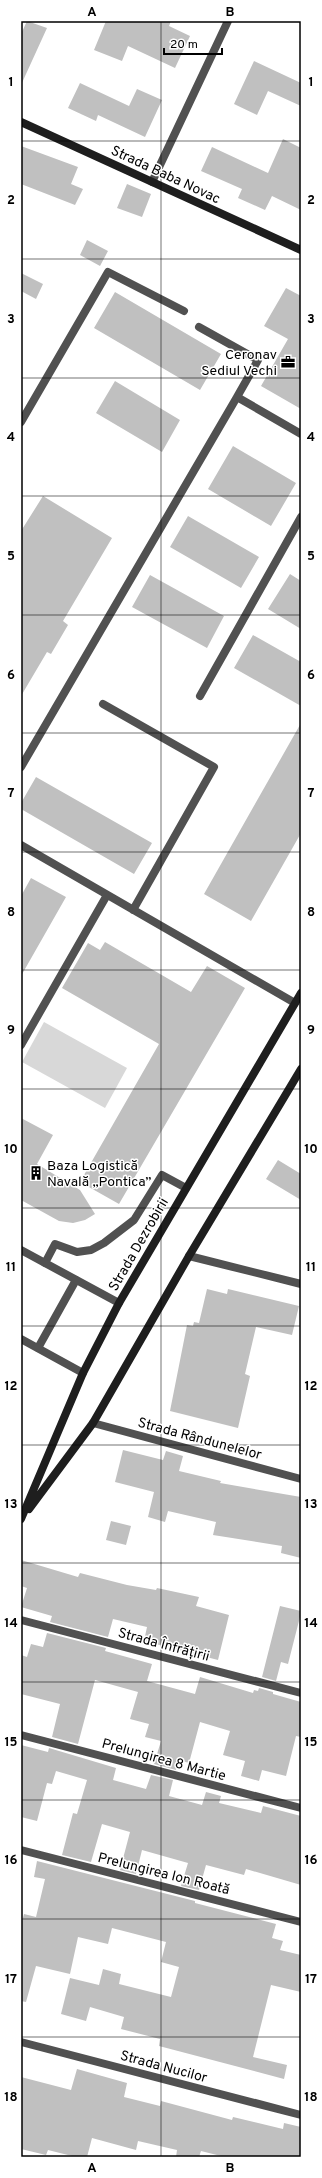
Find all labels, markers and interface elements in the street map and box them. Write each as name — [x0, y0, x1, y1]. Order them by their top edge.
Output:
text: A — [87, 5, 97, 21]
text: B — [226, 5, 235, 21]
scale bar — [164, 30, 222, 56]
text: 20 m — [170, 37, 198, 53]
text: 1 — [8, 75, 14, 91]
text: 1 — [308, 75, 314, 91]
street label: Strada Baba Novac — [108, 143, 223, 208]
text: 2 — [7, 193, 15, 209]
text: 2 — [307, 193, 315, 209]
text: 3 — [7, 312, 15, 328]
text: 3 — [307, 312, 315, 328]
place label: Ceronav Sediul Vechi — [201, 347, 277, 380]
office icon: Ceronav Sediul Vechi — [280, 354, 296, 370]
text: 4 — [7, 430, 15, 446]
text: 4 — [307, 430, 315, 446]
text: 5 — [7, 549, 15, 565]
text: 5 — [307, 549, 315, 565]
text: 6 — [7, 668, 15, 684]
text: 6 — [307, 668, 315, 684]
text: 7 — [8, 786, 15, 802]
text: 7 — [308, 786, 315, 802]
text: 8 — [7, 905, 15, 921]
text: 8 — [307, 905, 315, 921]
text: 9 — [7, 1023, 15, 1039]
text: 9 — [307, 1023, 315, 1039]
text: 10 — [4, 1142, 18, 1158]
text: 10 — [304, 1142, 318, 1158]
place label: Baza Logistică Navală „Pontica” — [47, 1158, 151, 1191]
building icon: Baza Logistică Navală „Pontica” — [28, 1165, 44, 1181]
street label: Strada Dezrobirii — [106, 1195, 173, 1294]
text: 11 — [6, 1260, 16, 1276]
text: 11 — [306, 1260, 316, 1276]
text: 12 — [4, 1379, 18, 1395]
text: 12 — [304, 1379, 318, 1395]
street label: Strada Rândunelelor — [136, 1415, 264, 1464]
text: 13 — [5, 1497, 18, 1513]
text: 13 — [305, 1497, 318, 1513]
text: 14 — [4, 1616, 18, 1632]
text: 14 — [304, 1616, 318, 1632]
street label: Strada Înfrățirii — [116, 1624, 212, 1666]
text: 15 — [4, 1735, 18, 1751]
text: 15 — [304, 1735, 318, 1751]
street label: Prelungirea 8 Martie — [100, 1736, 228, 1785]
street label: Prelungirea Ion Roată — [96, 1850, 231, 1899]
text: 16 — [4, 1853, 18, 1869]
text: 16 — [304, 1853, 318, 1869]
text: 17 — [5, 1972, 17, 1988]
text: 17 — [305, 1972, 317, 1988]
street label: Strada Nucilor — [118, 2048, 210, 2087]
text: 18 — [4, 2090, 18, 2106]
text: 18 — [304, 2090, 318, 2106]
text: A — [87, 2161, 97, 2177]
text: B — [226, 2161, 235, 2177]

